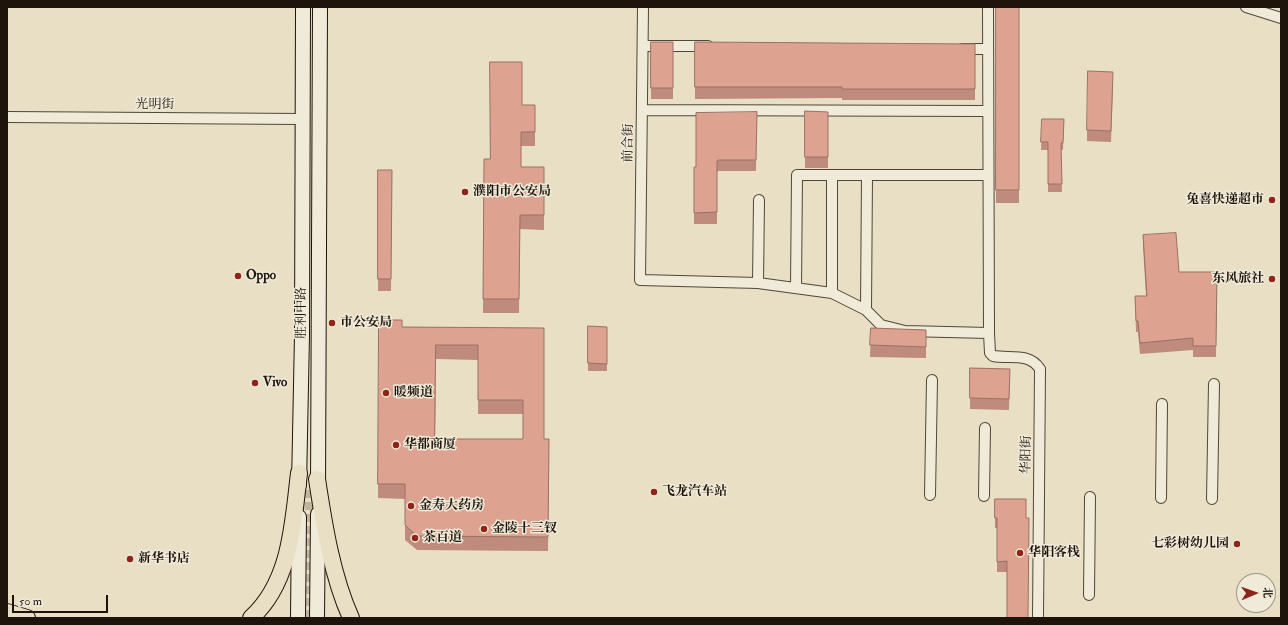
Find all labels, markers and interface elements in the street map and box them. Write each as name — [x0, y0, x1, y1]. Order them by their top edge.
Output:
street label: 光明街 — [136, 97, 174, 113]
street label: 前合街 — [621, 123, 637, 163]
place label: 濮阳市公安局 — [473, 184, 551, 200]
marker: 濮阳市公安局 — [460, 187, 470, 197]
place label: 兔喜快递超市 — [1186, 192, 1264, 208]
marker: 兔喜快递超市 — [1267, 195, 1277, 205]
place label: Oppo — [246, 268, 276, 284]
marker: Oppo — [233, 271, 243, 281]
place label: 东风旅社 — [1212, 271, 1264, 287]
marker: 东风旅社 — [1267, 274, 1277, 284]
street label: 胜利中路 — [294, 287, 310, 339]
place label: 市公安局 — [340, 315, 392, 331]
marker: 市公安局 — [327, 318, 337, 328]
place label: Vivo — [263, 375, 287, 391]
marker: Vivo — [250, 378, 260, 388]
place label: 暖频道 — [394, 385, 433, 401]
marker: 暖频道 — [381, 388, 391, 398]
street label: 华阳街 — [1019, 435, 1035, 475]
place label: 华都商厦 — [404, 437, 456, 453]
marker: 华都商厦 — [391, 440, 401, 450]
place label: 飞龙汽车站 — [662, 484, 727, 500]
marker: 飞龙汽车站 — [649, 487, 659, 497]
place label: 金寿大药房 — [419, 498, 484, 514]
marker: 金寿大药房 — [406, 501, 416, 511]
place label: 金陵十三钗 — [492, 521, 557, 537]
marker: 金陵十三钗 — [479, 524, 489, 534]
place label: 茶百道 — [423, 530, 462, 546]
marker: 茶百道 — [410, 533, 420, 543]
place label: 七彩树幼儿园 — [1151, 536, 1229, 552]
marker: 七彩树幼儿园 — [1232, 539, 1242, 549]
place label: 华阳客栈 — [1028, 545, 1080, 561]
marker: 华阳客栈 — [1015, 548, 1025, 558]
place label: 新华书店 — [138, 551, 190, 567]
marker: 新华书店 — [125, 554, 135, 564]
north arrow — [1236, 573, 1276, 613]
scale bar — [14, 587, 110, 613]
text: 北 — [1261, 587, 1274, 598]
text: 50 m — [19, 594, 42, 609]

